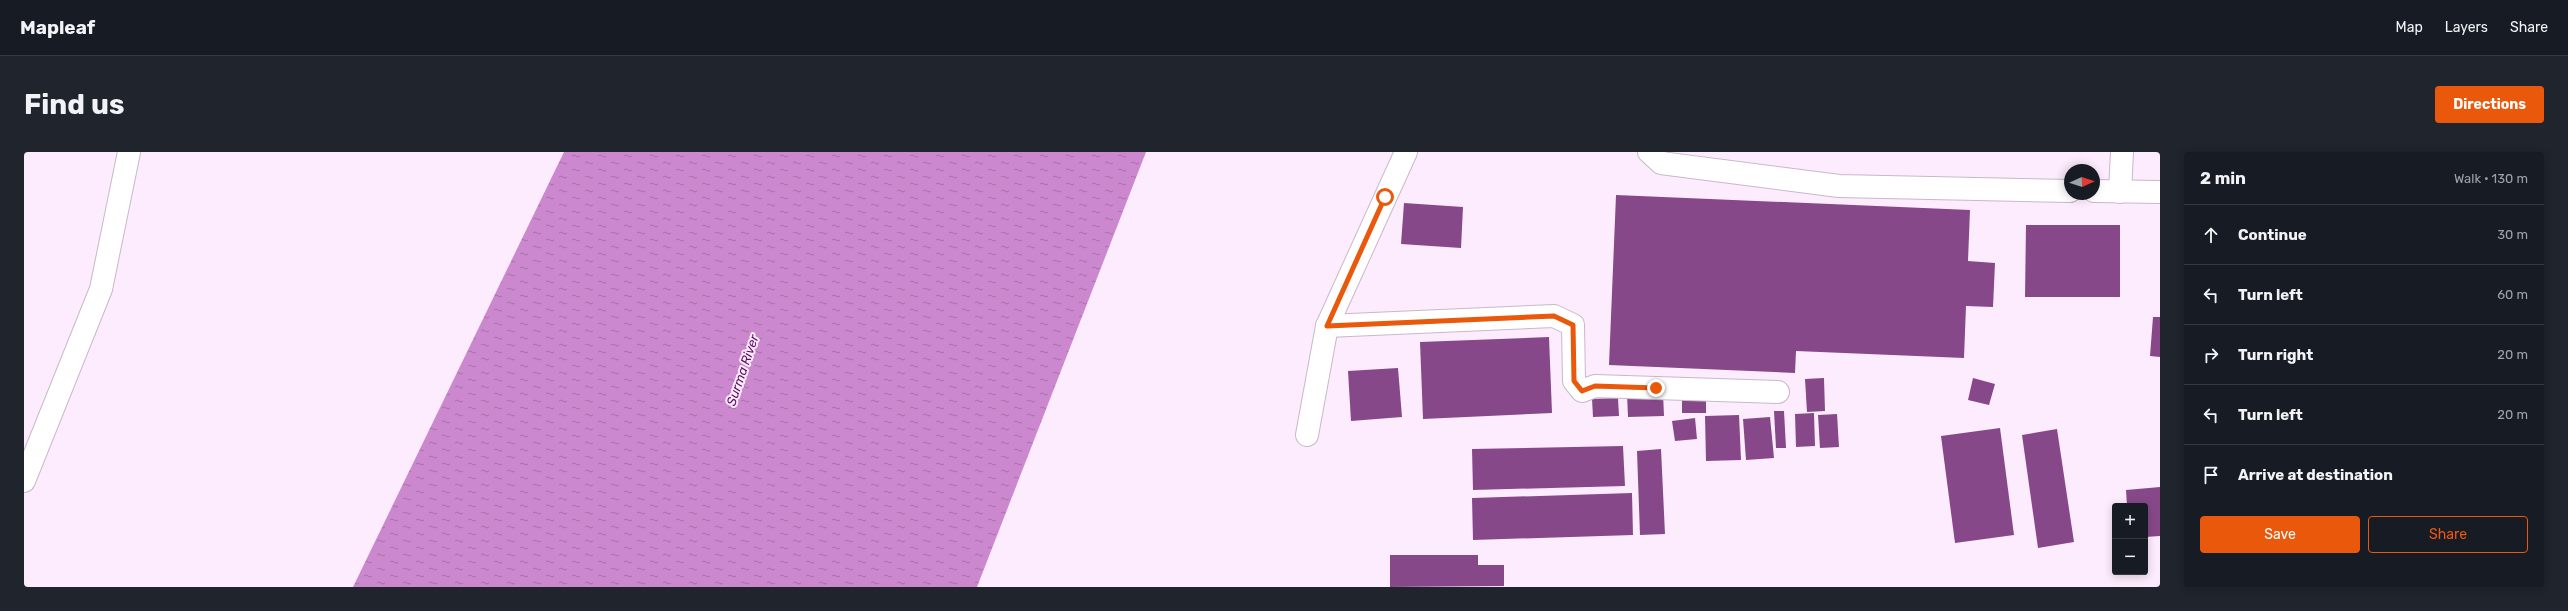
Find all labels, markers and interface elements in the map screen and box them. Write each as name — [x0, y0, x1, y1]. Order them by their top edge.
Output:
text: Mapleaf — [20, 16, 95, 39]
text: Map — [2396, 19, 2423, 36]
text: Layers — [2445, 19, 2488, 36]
text: Share — [2510, 19, 2548, 36]
button: Directions — [2435, 86, 2544, 123]
text: Find us — [24, 88, 124, 121]
north arrow — [2064, 164, 2100, 200]
text: 2 min — [2200, 168, 2246, 188]
text: Walk · 130 m — [2454, 171, 2528, 186]
route start — [1376, 188, 1394, 206]
icon: ahead — [2200, 224, 2222, 246]
text: Continue — [2238, 226, 2307, 244]
text: 30 m — [2497, 227, 2528, 242]
icon: left — [2200, 284, 2222, 306]
text: Turn left — [2238, 286, 2303, 304]
text: 60 m — [2497, 287, 2528, 302]
water label: Surma River — [723, 332, 762, 408]
icon: right — [2200, 344, 2222, 366]
text: Turn right — [2238, 346, 2313, 364]
text: 20 m — [2497, 347, 2528, 362]
route end — [1647, 379, 1665, 397]
icon: left — [2200, 404, 2222, 426]
text: Turn left — [2238, 406, 2303, 424]
text: 20 m — [2497, 407, 2528, 422]
icon: arrive — [2200, 464, 2222, 486]
text: Arrive at destination — [2238, 466, 2393, 484]
map controls — [2112, 503, 2148, 575]
button: + — [2112, 503, 2148, 539]
button: Save — [2200, 516, 2360, 553]
button: Share — [2368, 516, 2528, 553]
button: − — [2112, 539, 2148, 575]

